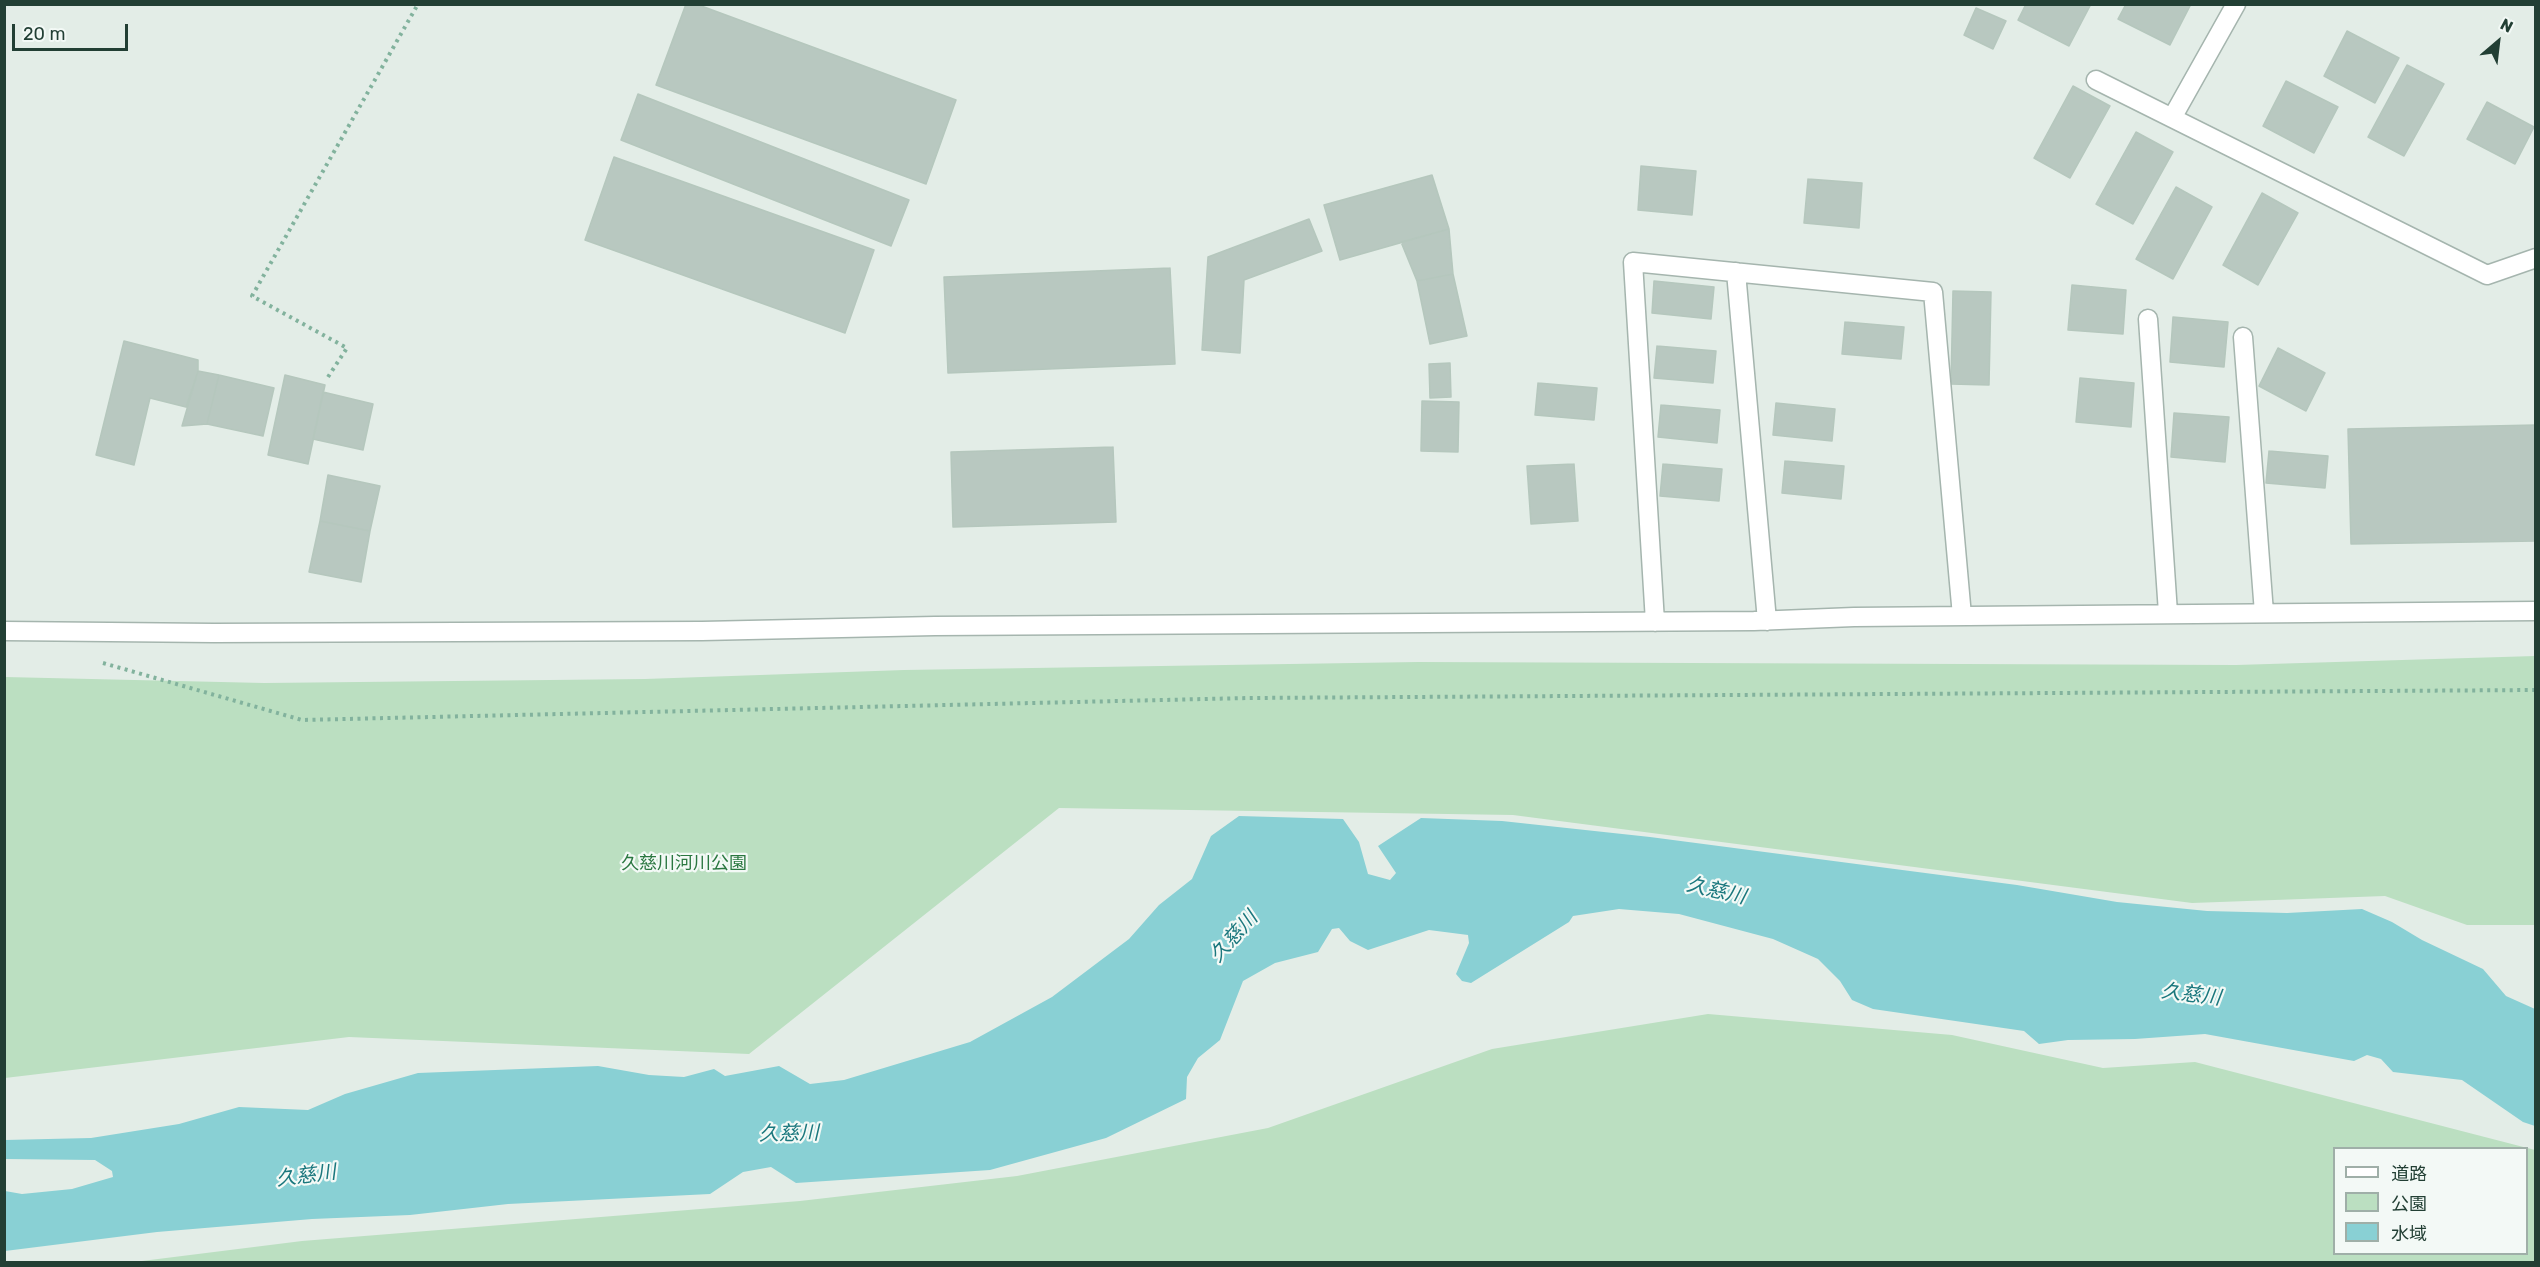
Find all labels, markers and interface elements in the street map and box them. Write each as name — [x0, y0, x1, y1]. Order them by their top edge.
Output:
scale bar — [15, 12, 130, 50]
north arrow — [2468, 12, 2528, 72]
text: N — [2497, 15, 2516, 37]
text: 20 m — [23, 23, 65, 45]
park label: 久慈川河川公園 — [621, 853, 747, 875]
water label: 久慈川 — [1684, 873, 1748, 909]
water label: 久慈川 — [1205, 907, 1263, 967]
water label: 久慈川 — [2160, 979, 2222, 1011]
water label: 久慈川 — [759, 1121, 819, 1147]
legend — [2333, 1147, 2528, 1255]
water label: 久慈川 — [275, 1160, 337, 1192]
text: 道路 — [2391, 1163, 2427, 1185]
text: 公園 — [2391, 1193, 2427, 1215]
text: 水域 — [2391, 1223, 2427, 1245]

